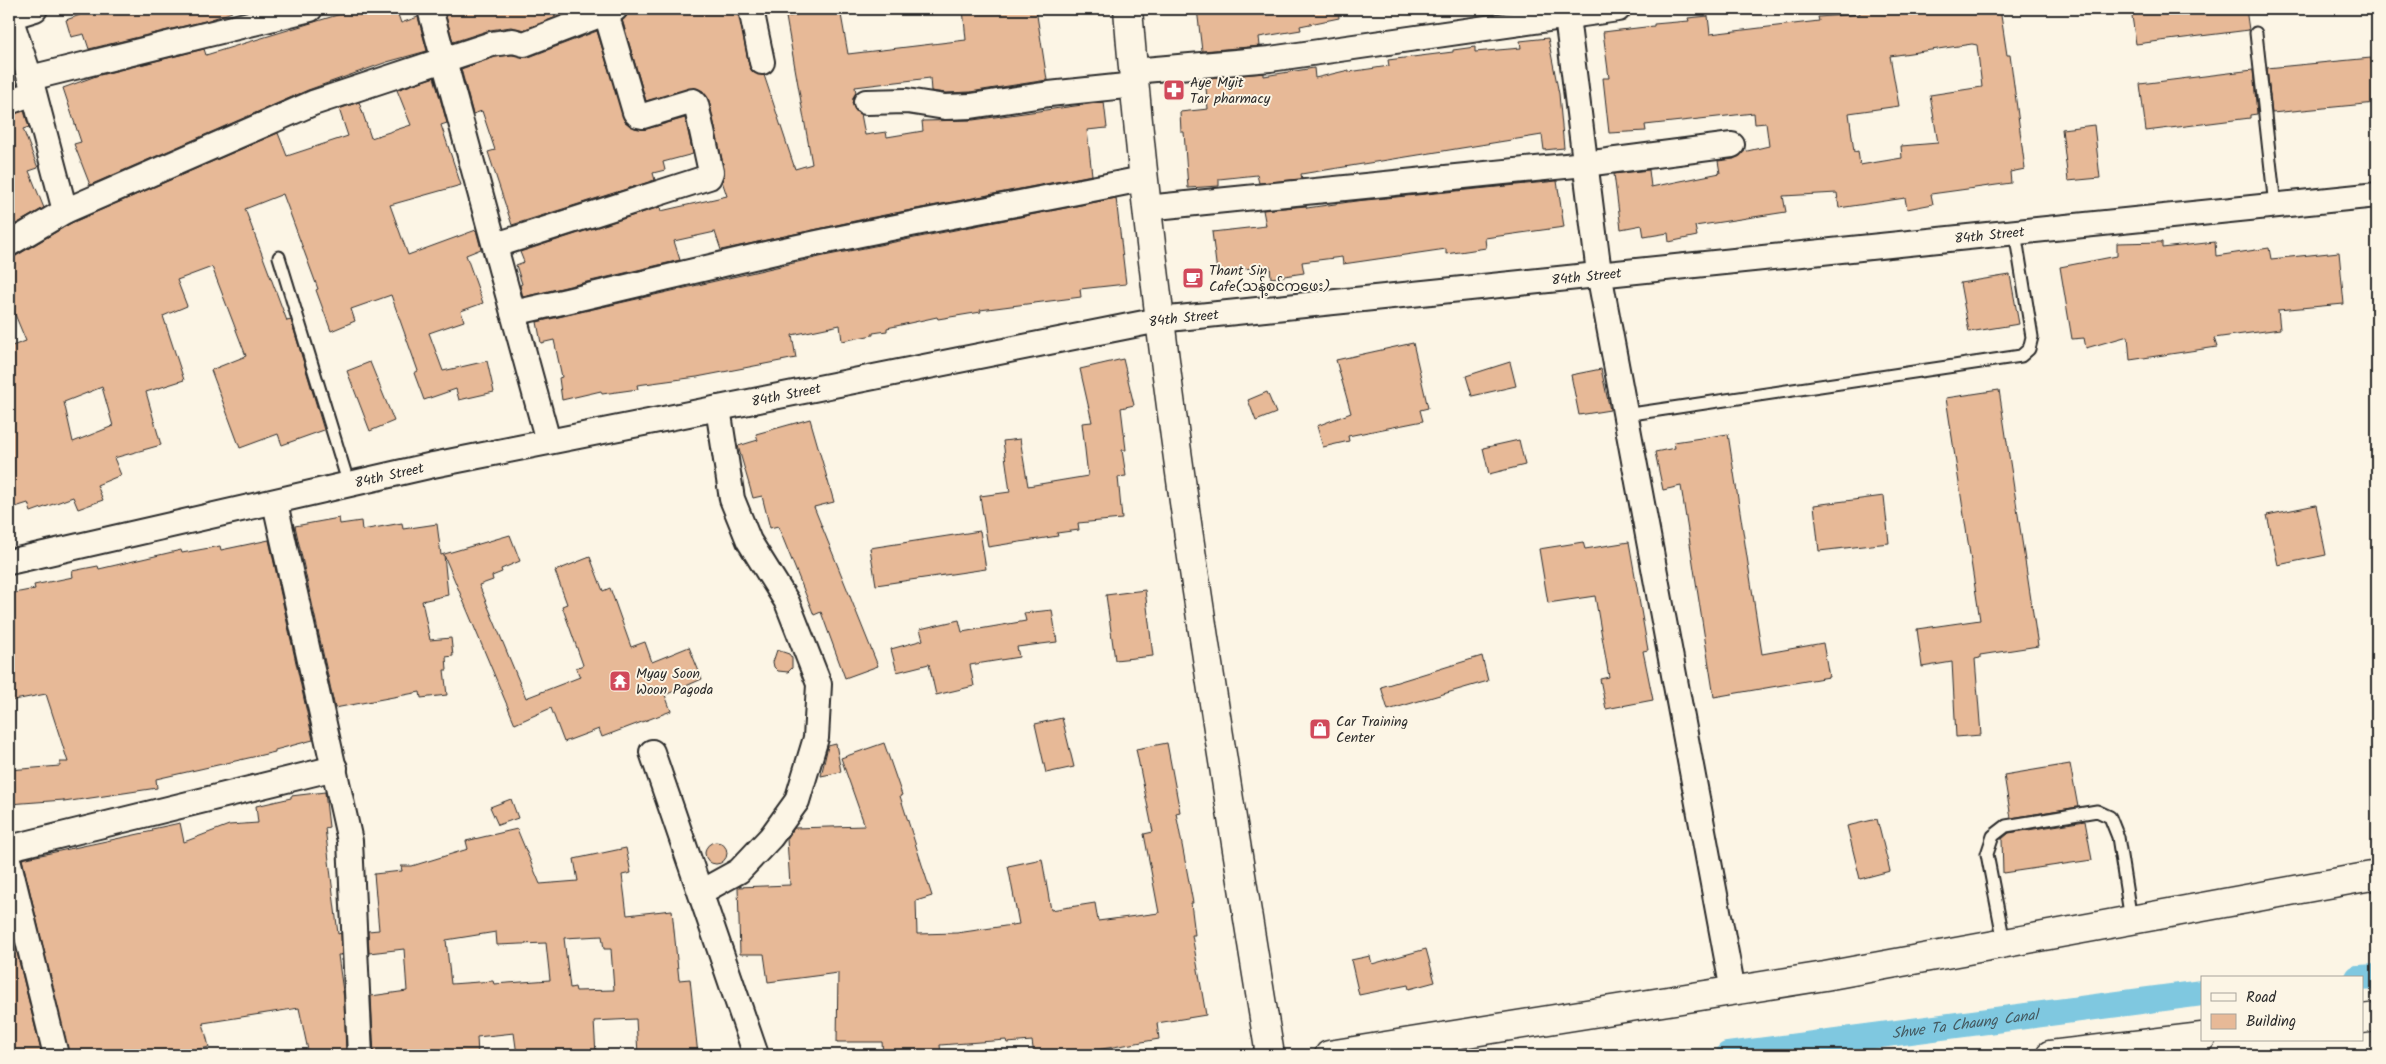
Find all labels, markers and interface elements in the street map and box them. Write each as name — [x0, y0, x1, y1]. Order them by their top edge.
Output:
place label: Aye Myit Tar pharmacy — [1190, 72, 1271, 110]
pharmacy icon: Aye Myit Tar pharmacy — [1162, 78, 1186, 102]
street label: 84th Street — [1953, 221, 2026, 250]
place label: Thant Sin Cafe(သန့်စင်ကဖေး) — [1209, 260, 1330, 298]
street label: 84th Street — [1550, 263, 1623, 292]
cafe icon: Thant Sin Cafe(သန့်စင်ကဖေး) — [1181, 266, 1205, 290]
street label: 84th Street — [1147, 304, 1220, 334]
street label: 84th Street — [750, 378, 823, 413]
street label: 84th Street — [353, 457, 427, 495]
place label: Myay Soon Woon Pagoda — [636, 663, 713, 701]
temple icon: Myay Soon Woon Pagoda — [608, 669, 632, 693]
place label: Car Training Center — [1336, 711, 1408, 749]
shop icon: Car Training Center — [1308, 717, 1332, 741]
legend — [2201, 976, 2364, 1042]
text: Road — [2246, 986, 2277, 1010]
water label: Shwe Ta Chaung Canal — [1891, 1003, 2043, 1046]
text: Building — [2246, 1010, 2296, 1034]

